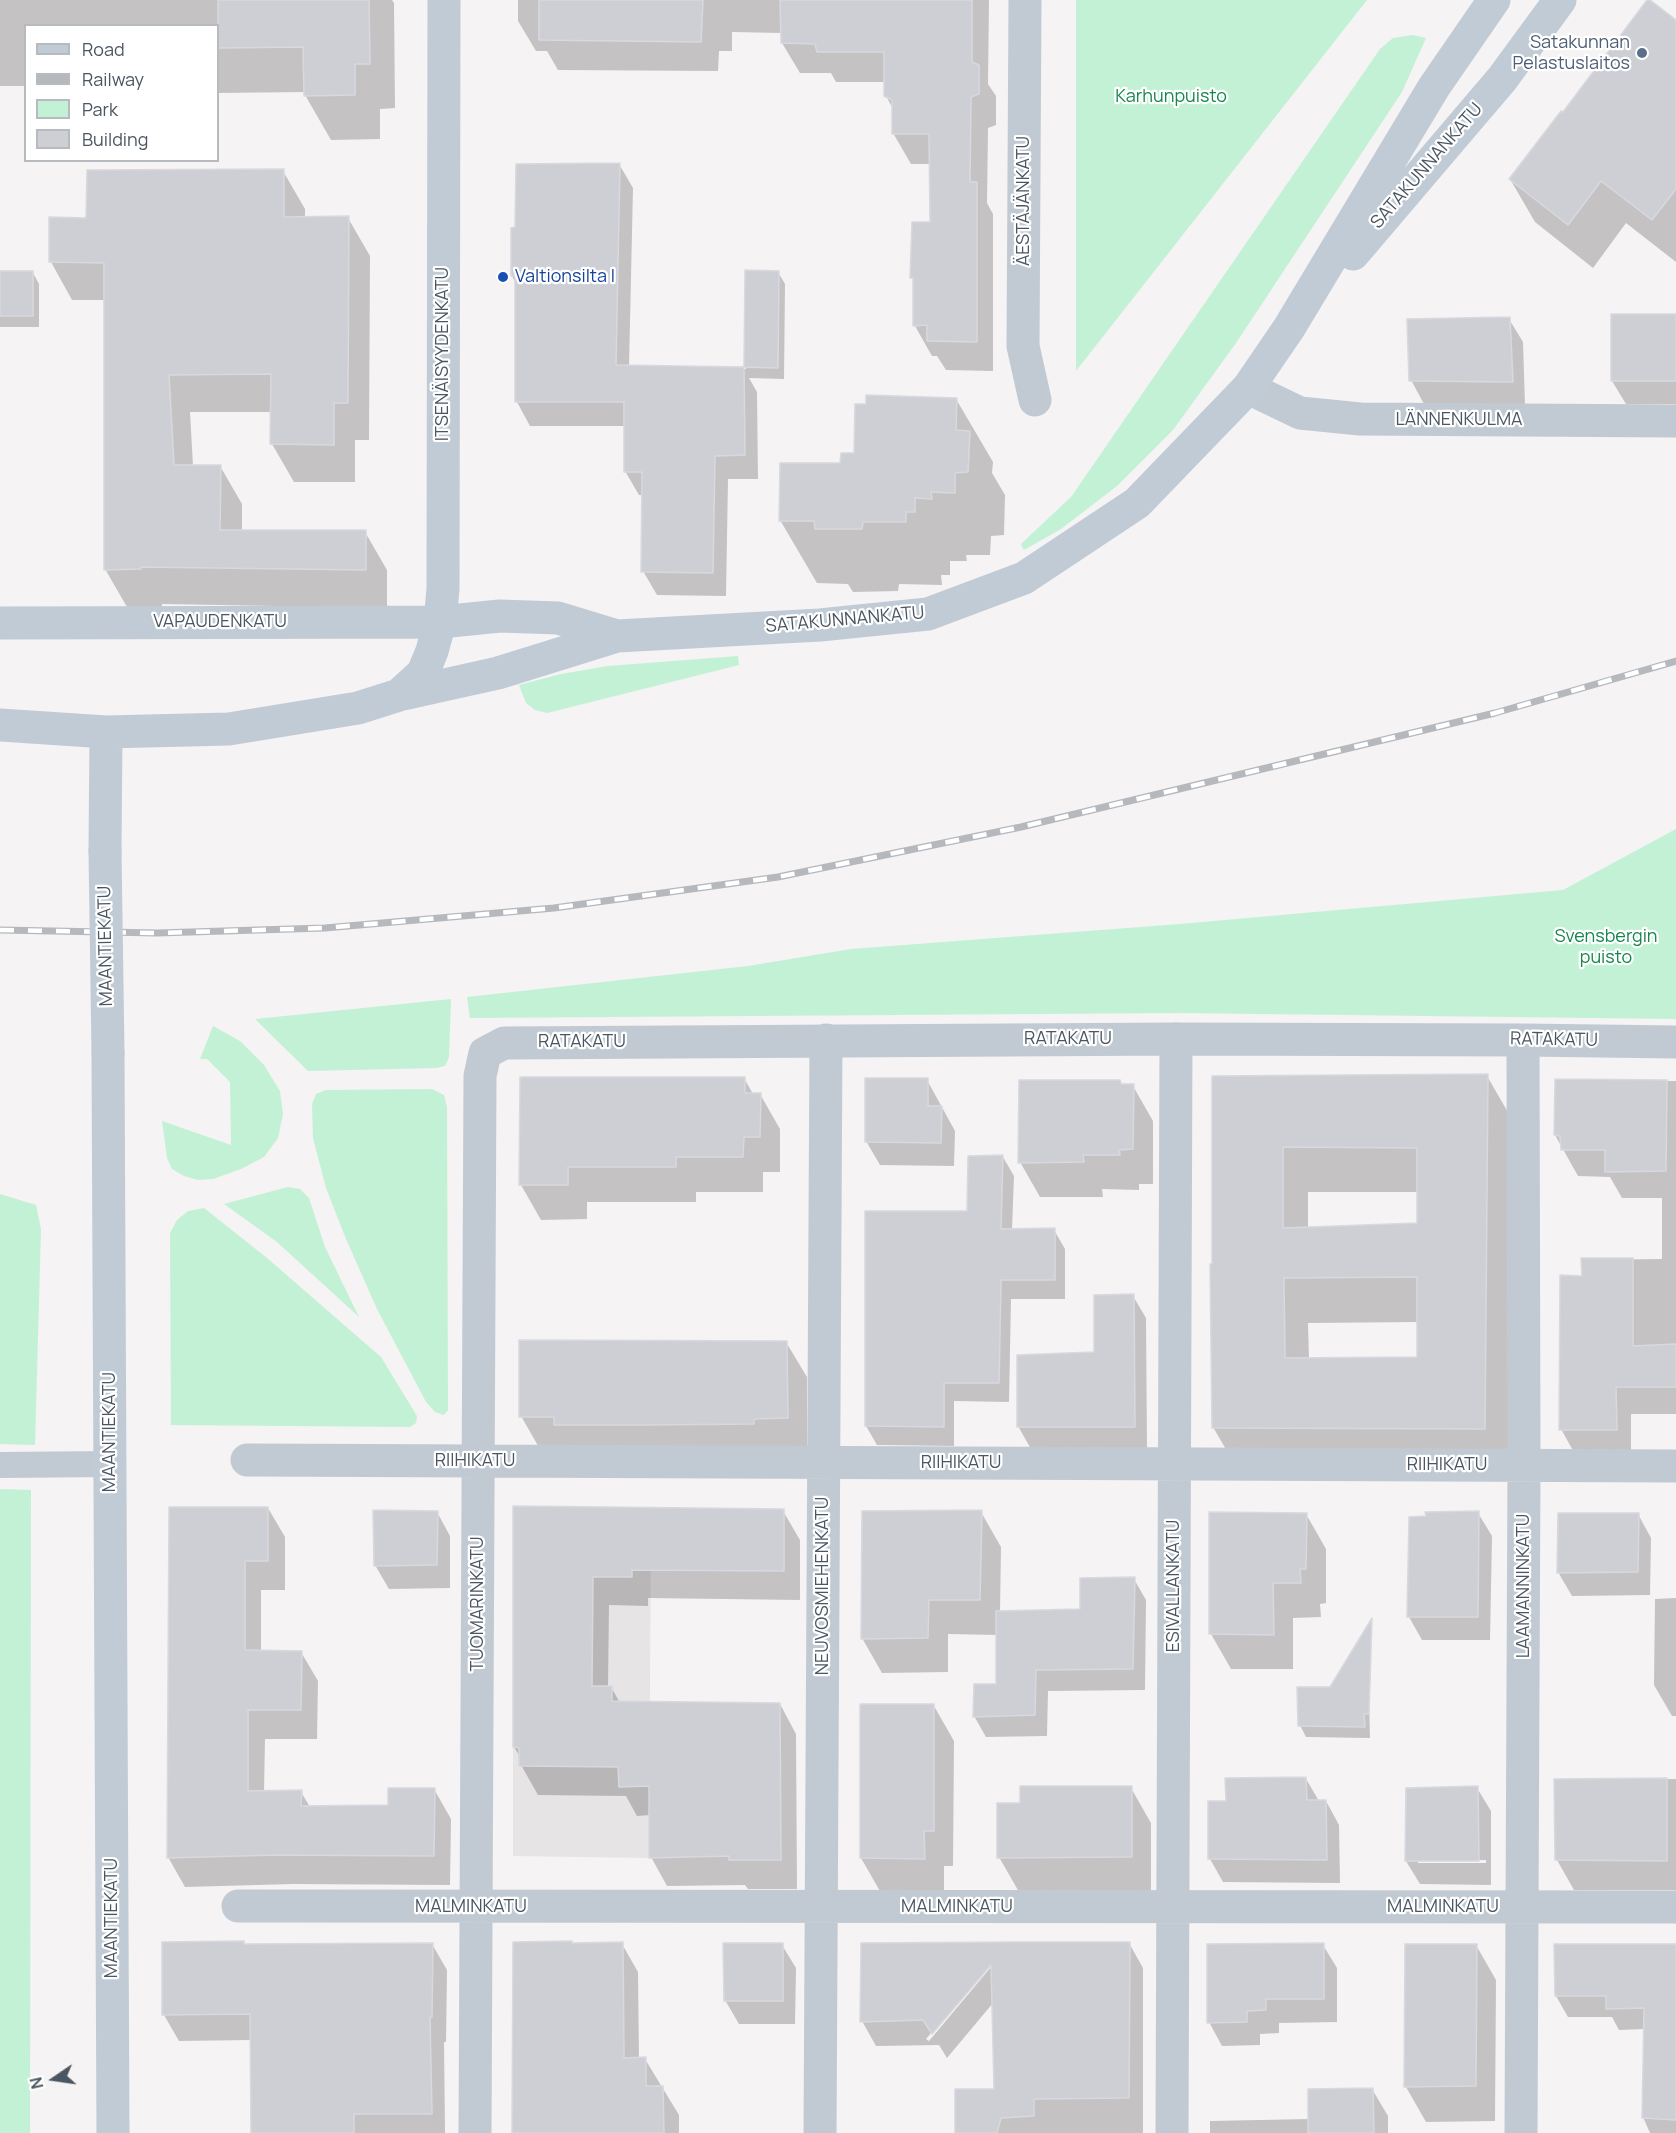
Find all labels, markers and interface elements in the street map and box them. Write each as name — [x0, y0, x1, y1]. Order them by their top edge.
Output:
legend — [24, 24, 219, 162]
place label: Satakunnan Pelastuslaitos — [1512, 32, 1630, 74]
text: Road — [82, 37, 125, 61]
marker: Satakunnan Pelastuslaitos — [1635, 46, 1649, 60]
text: Railway — [82, 67, 144, 91]
park label: Karhunpuisto — [1115, 86, 1227, 108]
text: Park — [82, 97, 118, 121]
street label: SATAKUNNANKATU — [1367, 99, 1487, 233]
text: Building — [82, 127, 148, 151]
street label: ÄESTÄJÄNKATU — [1013, 136, 1035, 266]
place label: Valtionsilta I — [515, 266, 615, 288]
street label: ITSENÄISYYDENKATU — [432, 267, 454, 441]
marker: Valtionsilta I — [496, 270, 510, 284]
street label: LÄNNENKULMA — [1396, 409, 1522, 431]
street label: SATAKUNNANKATU — [765, 602, 925, 638]
street label: VAPAUDENKATU — [153, 611, 287, 633]
street label: MAANTIEKATU — [94, 886, 118, 1006]
park label: Svensbergin puisto — [1554, 926, 1658, 968]
street label: RATAKATU — [1024, 1028, 1112, 1050]
street label: RATAKATU — [1510, 1028, 1598, 1052]
street label: RATAKATU — [538, 1031, 626, 1053]
street label: MAANTIEKATU — [99, 1372, 121, 1492]
street label: RIIHIKATU — [435, 1450, 515, 1472]
street label: RIIHIKATU — [921, 1452, 1001, 1474]
street label: RIIHIKATU — [1407, 1454, 1487, 1476]
street label: NEUVOSMIEHENKATU — [812, 1497, 834, 1675]
street label: LAAMANNINKATU — [1513, 1514, 1535, 1658]
street label: ESIVALLANKATU — [1163, 1520, 1185, 1652]
street label: TUOMARINKATU — [467, 1536, 489, 1672]
street label: MAANTIEKATU — [101, 1858, 123, 1978]
street label: MALMINKATU — [415, 1896, 527, 1918]
street label: MALMINKATU — [901, 1896, 1013, 1918]
street label: MALMINKATU — [1387, 1896, 1499, 1918]
north arrow — [24, 2049, 84, 2109]
text: N — [24, 2075, 48, 2091]

